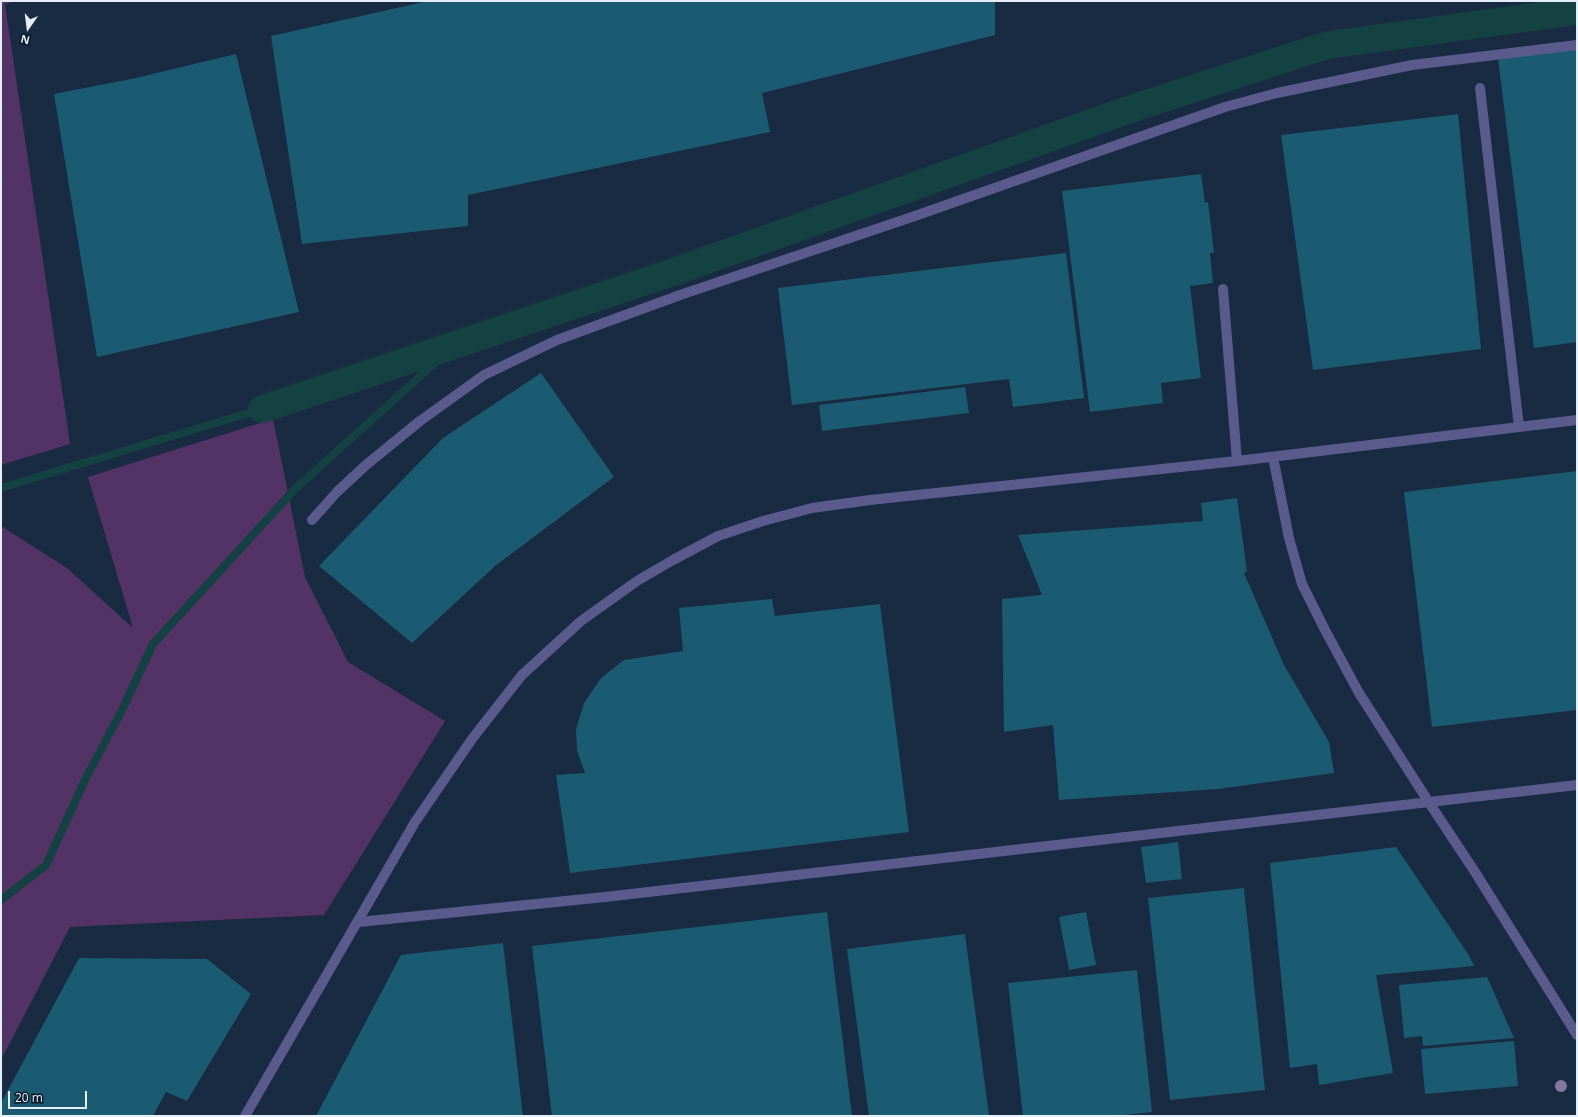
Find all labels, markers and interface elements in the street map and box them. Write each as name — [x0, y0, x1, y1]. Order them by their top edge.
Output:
north arrow — [8, 8, 48, 48]
text: N — [19, 32, 31, 48]
scale bar — [10, 1083, 89, 1109]
text: 20 m — [15, 1089, 43, 1106]

